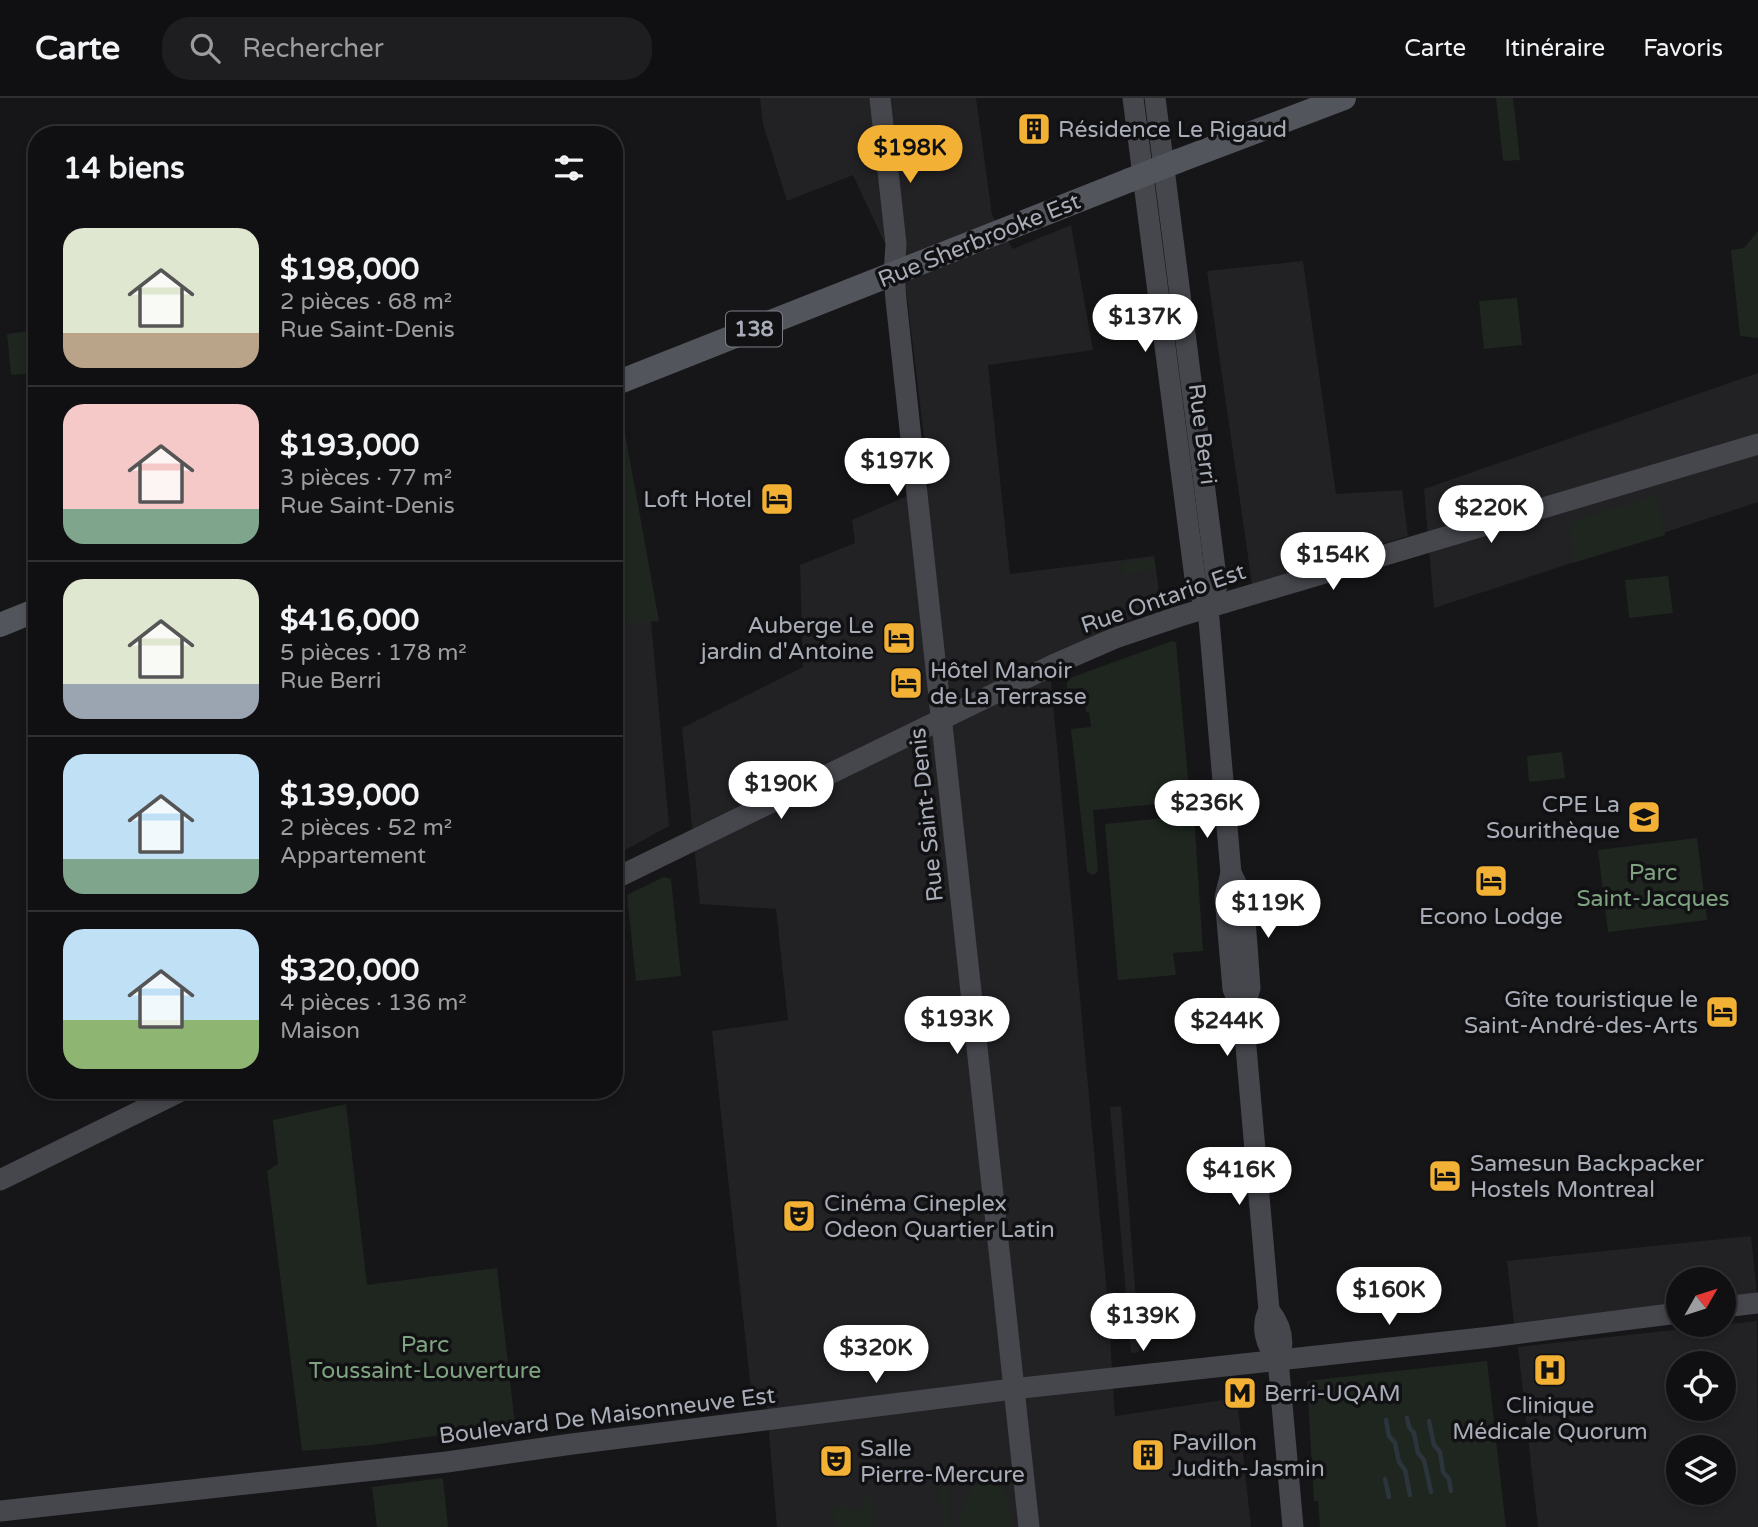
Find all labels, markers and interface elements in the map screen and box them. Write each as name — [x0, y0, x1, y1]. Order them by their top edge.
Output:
search box — [162, 17, 652, 80]
text: Carte — [35, 29, 120, 68]
icon: search — [186, 29, 224, 67]
text: Rechercher — [242, 33, 384, 64]
text: Carte — [1404, 34, 1466, 63]
text: Itinéraire — [1504, 34, 1605, 63]
text: Favoris — [1643, 34, 1723, 63]
building icon: Résidence Le Rigaud — [1015, 110, 1053, 148]
place label: Résidence Le Rigaud — [1058, 116, 1287, 144]
pin: $198K — [861, 126, 959, 185]
text: $198K — [874, 134, 946, 162]
icon: filters — [550, 149, 588, 187]
text: 14 biens — [63, 150, 185, 187]
street label: Rue Sherbrooke Est — [874, 187, 1085, 294]
text: $198,000 — [280, 251, 419, 288]
icon: home — [119, 256, 203, 340]
text: 2 pièces · 68 m² — [280, 288, 452, 316]
pin: $137K — [1096, 294, 1194, 354]
text: $137K — [1109, 303, 1181, 331]
road number: 138 — [726, 312, 782, 346]
text: Rue Saint-Denis — [280, 316, 455, 344]
street label: Rue Berri — [1182, 382, 1222, 486]
text: $193,000 — [280, 427, 419, 464]
icon: home — [119, 432, 203, 516]
pin: $197K — [848, 438, 946, 498]
text: $197K — [861, 447, 933, 475]
text: 3 pièces · 77 m² — [280, 464, 452, 492]
hotel icon: Loft Hotel — [758, 480, 796, 518]
place label: Loft Hotel — [643, 486, 752, 514]
pin: $220K — [1442, 486, 1540, 545]
text: Rue Saint-Denis — [280, 492, 455, 520]
text: $220K — [1455, 494, 1527, 522]
pin: $154K — [1284, 532, 1382, 592]
text: $154K — [1297, 541, 1369, 569]
street label: Rue Ontario Est — [1077, 558, 1249, 640]
text: $416,000 — [280, 602, 419, 639]
icon: home — [119, 607, 203, 691]
place label: Auberge Le jardin d'Antoine — [699, 612, 874, 666]
hotel icon: Auberge Le jardin d'Antoine — [880, 619, 918, 657]
text: 5 pièces · 178 m² — [280, 639, 467, 667]
place label: Hôtel Manoir de La Terrasse — [930, 657, 1087, 711]
hotel icon: Hôtel Manoir de La Terrasse — [887, 664, 925, 702]
text: Rue Berri — [280, 667, 382, 695]
street label: Rue Saint-Denis — [904, 727, 950, 903]
pin: $190K — [732, 762, 830, 821]
text: $190K — [745, 770, 817, 798]
text: $139,000 — [280, 777, 419, 814]
pin: $236K — [1158, 780, 1256, 840]
icon: home — [119, 782, 203, 866]
text: $236K — [1171, 789, 1243, 817]
place label: CPE La Sourithèque — [1486, 791, 1620, 845]
school or university icon: CPE La Sourithèque — [1625, 798, 1663, 836]
text: 2 pièces · 52 m² — [280, 814, 452, 842]
text: Appartement — [280, 842, 426, 870]
park label: Parc Saint-Jacques — [1576, 859, 1730, 913]
hotel icon: Econo Lodge — [1472, 862, 1510, 900]
pin: $119K — [1219, 880, 1317, 940]
text: $119K — [1232, 889, 1304, 917]
place label: Econo Lodge — [1419, 903, 1563, 931]
text: $320,000 — [280, 952, 419, 989]
icon: home — [119, 957, 203, 1041]
place label: Gîte touristique le Saint-André-des-Arts — [1464, 986, 1698, 1040]
text: 4 pièces · 136 m² — [280, 989, 467, 1017]
hotel icon: Gîte touristique le Saint-André-des-Arts — [1703, 993, 1741, 1031]
pin: $193K — [908, 996, 1006, 1056]
pin: $244K — [1178, 998, 1276, 1058]
text: $193K — [921, 1005, 993, 1033]
text: $244K — [1191, 1007, 1263, 1035]
text: Maison — [280, 1017, 360, 1045]
pin: $416K — [1190, 1148, 1288, 1207]
place label: Samesun Backpacker Hostels Montreal — [1470, 1150, 1704, 1204]
text: $416K — [1203, 1156, 1275, 1184]
hotel icon: Samesun Backpacker Hostels Montreal — [1426, 1157, 1464, 1195]
place label: Cinéma Cineplex Odeon Quartier Latin — [824, 1190, 1055, 1244]
theatre icon: Cinéma Cineplex Odeon Quartier Latin — [780, 1197, 818, 1235]
north arrow — [1666, 1267, 1736, 1337]
map controls — [1666, 1267, 1736, 1505]
pin: $160K — [1340, 1268, 1438, 1327]
text: $160K — [1353, 1276, 1425, 1304]
pin: $139K — [1094, 1294, 1192, 1353]
text: $139K — [1107, 1302, 1179, 1330]
pin: $320K — [827, 1326, 925, 1385]
park label: Parc Toussaint-Louverture — [309, 1331, 541, 1385]
text: $320K — [840, 1334, 912, 1362]
hospital icon: Clinique Médicale Quorum — [1531, 1351, 1569, 1389]
button: locate — [1666, 1351, 1736, 1421]
metro station icon: Berri-UQAM — [1221, 1374, 1259, 1412]
place label: Berri-UQAM — [1264, 1380, 1401, 1408]
street label: Boulevard De Maisonneuve Est — [437, 1381, 777, 1451]
place label: Clinique Médicale Quorum — [1452, 1392, 1648, 1446]
place label: Pavillon Judith-Jasmin — [1172, 1429, 1325, 1483]
place label: Salle Pierre-Mercure — [860, 1435, 1025, 1489]
button: layers — [1666, 1435, 1736, 1505]
building icon: Pavillon Judith-Jasmin — [1129, 1436, 1167, 1474]
theatre icon: Salle Pierre-Mercure — [817, 1442, 855, 1480]

